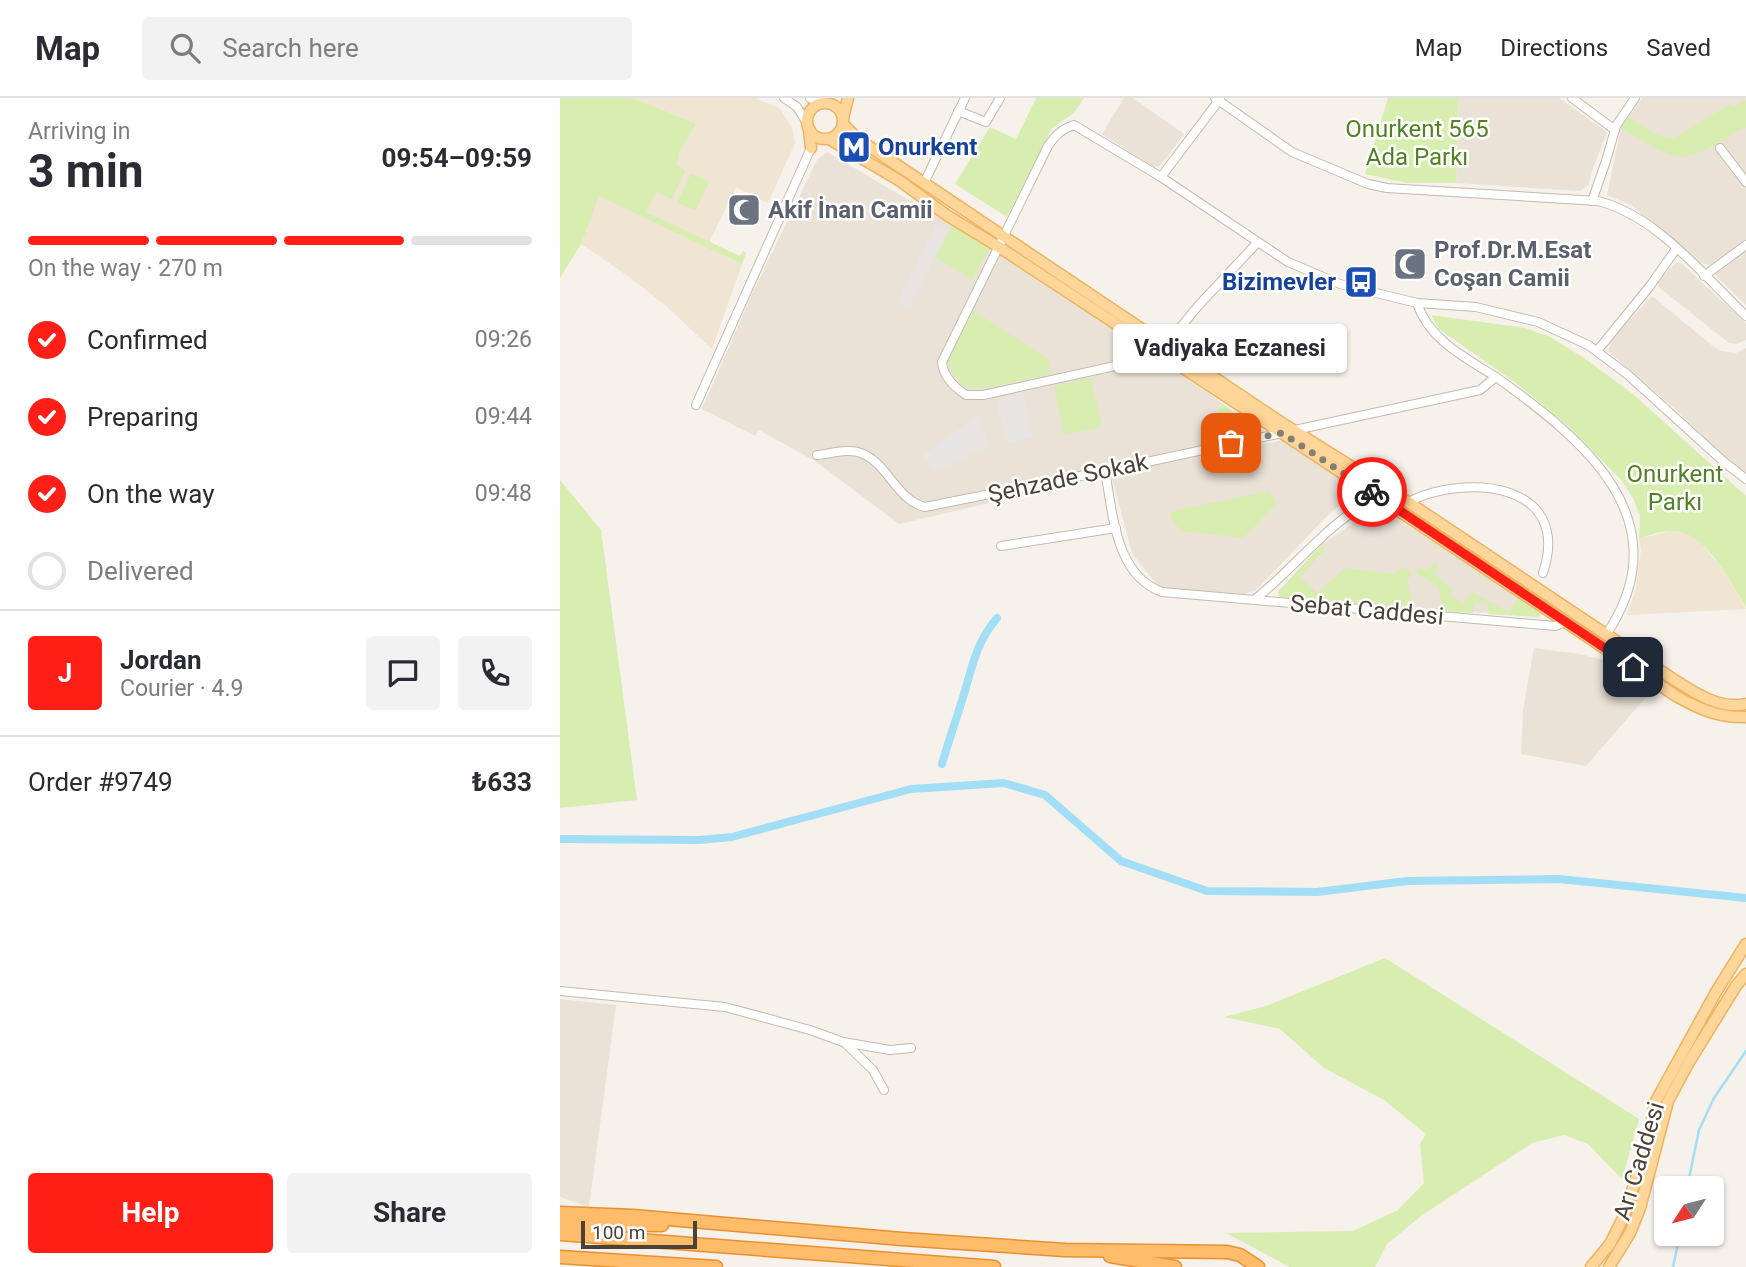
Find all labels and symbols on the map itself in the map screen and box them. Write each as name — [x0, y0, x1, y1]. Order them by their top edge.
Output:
park label: Onurkent 565 Ada Parkı — [1345, 115, 1489, 171]
metro station icon: Onurkent — [835, 128, 873, 166]
place label: Onurkent — [878, 133, 977, 161]
mosque icon: Akif İnan Camii — [725, 191, 763, 229]
place label: Akif İnan Camii — [768, 196, 933, 224]
place label: Prof.Dr.M.Esat Coşan Camii — [1434, 236, 1591, 292]
mosque icon: Prof.Dr.M.Esat Coşan Camii — [1391, 245, 1429, 283]
bus stop icon: Bizimevler — [1342, 263, 1380, 301]
place label: Bizimevler — [1222, 268, 1336, 296]
callout: Vadiyaka Eczanesi — [1114, 324, 1348, 373]
pin — [1201, 413, 1261, 473]
street label: Şehzade Sokak — [986, 447, 1151, 509]
courier — [1337, 457, 1407, 527]
park label: Onurkent Parkı — [1627, 460, 1724, 516]
street label: Sebat Caddesi — [1289, 589, 1445, 631]
pin — [1603, 637, 1663, 697]
street label: Arı Caddesi — [1608, 1098, 1670, 1224]
north arrow — [1654, 1176, 1724, 1246]
scale bar — [581, 1218, 696, 1250]

